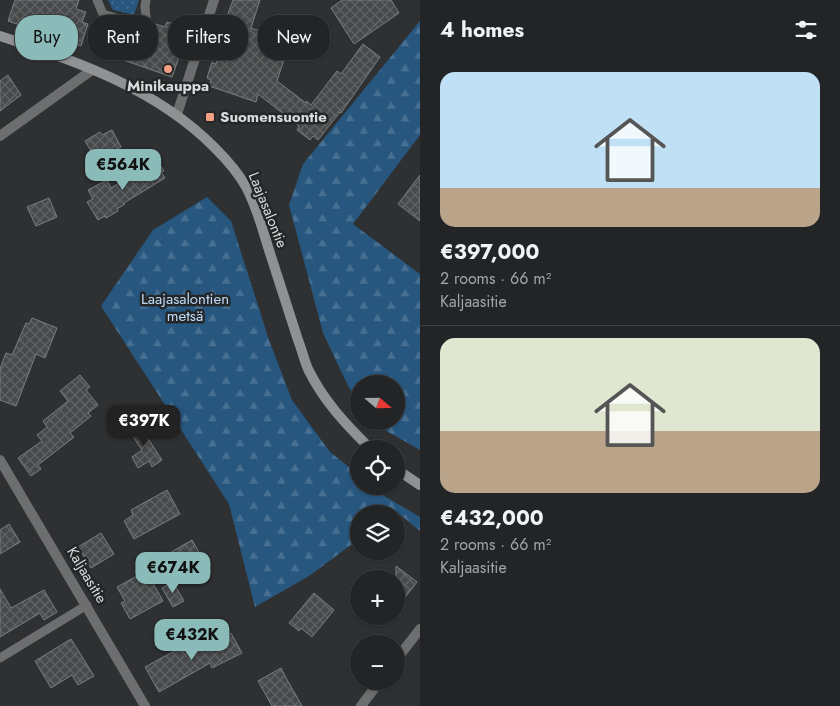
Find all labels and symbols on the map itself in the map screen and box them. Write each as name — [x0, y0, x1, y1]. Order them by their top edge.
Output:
marker: Minikauppa — [162, 63, 174, 75]
place label: Minikauppa — [127, 75, 209, 97]
place label: Suomensuontie — [220, 106, 327, 128]
marker: Suomensuontie — [204, 111, 216, 123]
pin: €564K — [88, 148, 158, 191]
street label: Laajasalontie — [243, 169, 293, 252]
park label: Laajasalontien metsä — [141, 288, 229, 327]
north arrow — [350, 375, 405, 430]
pin: €397K — [109, 404, 179, 447]
street label: Kaljaasitie — [61, 543, 113, 608]
pin: €674K — [138, 552, 208, 594]
pin: €432K — [157, 618, 227, 661]

